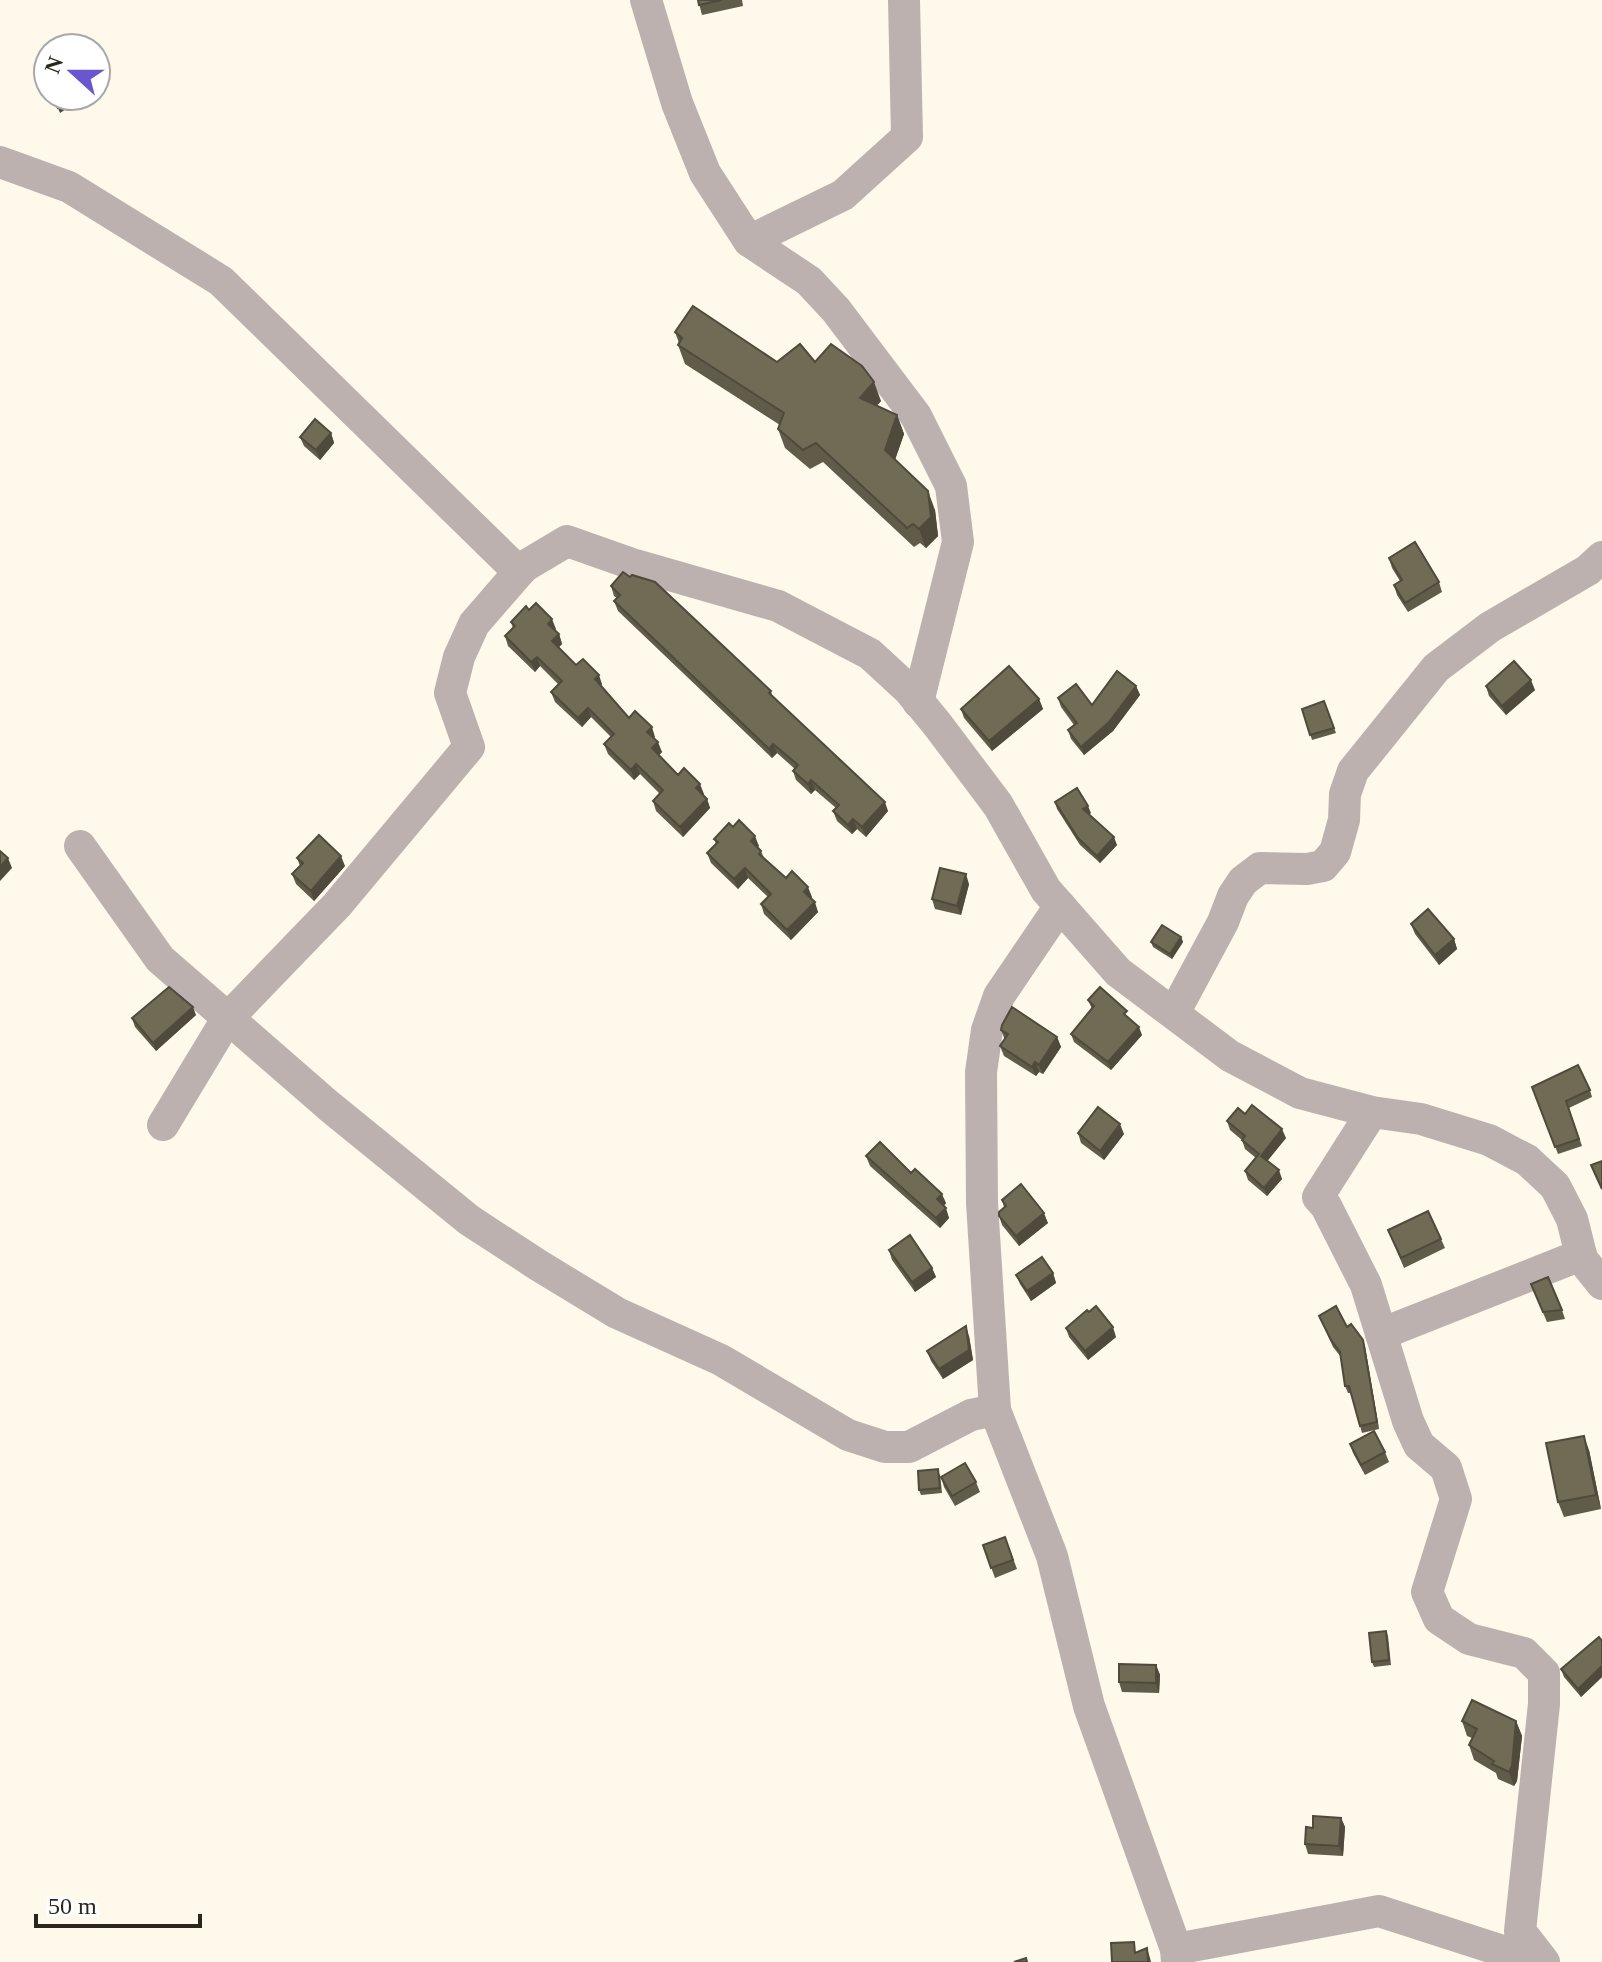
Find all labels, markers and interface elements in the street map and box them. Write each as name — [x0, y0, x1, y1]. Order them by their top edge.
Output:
north arrow — [32, 32, 112, 112]
text: N — [39, 53, 68, 77]
scale bar — [36, 1878, 200, 1928]
text: 50 m — [48, 1893, 97, 1919]

